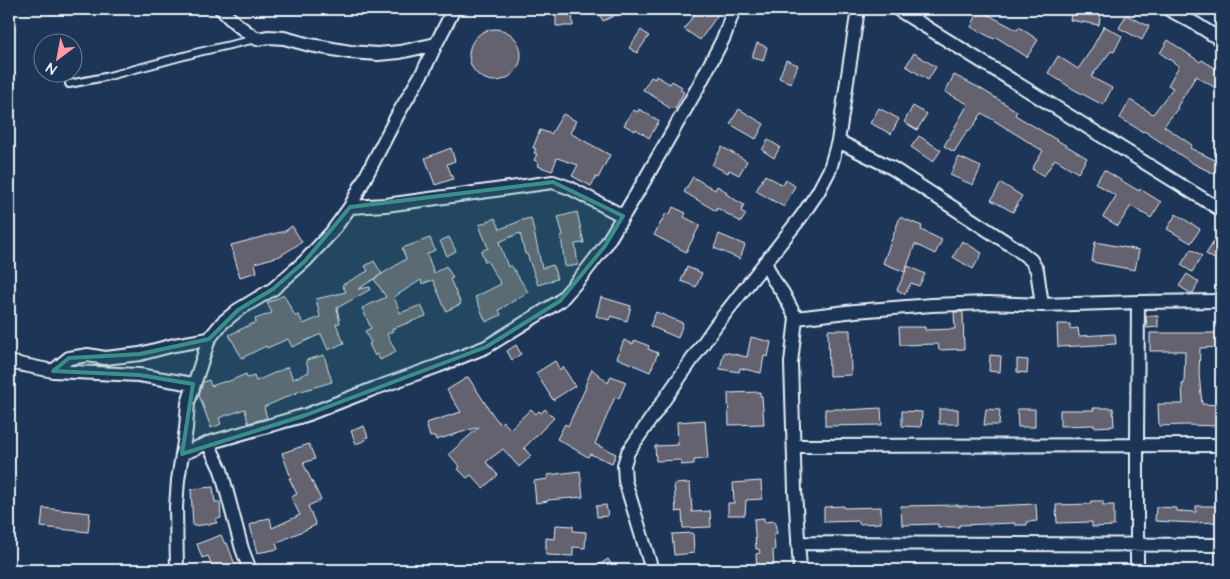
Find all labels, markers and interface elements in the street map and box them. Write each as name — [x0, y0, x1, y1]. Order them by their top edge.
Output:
north arrow — [32, 32, 82, 82]
text: N — [42, 57, 61, 79]

